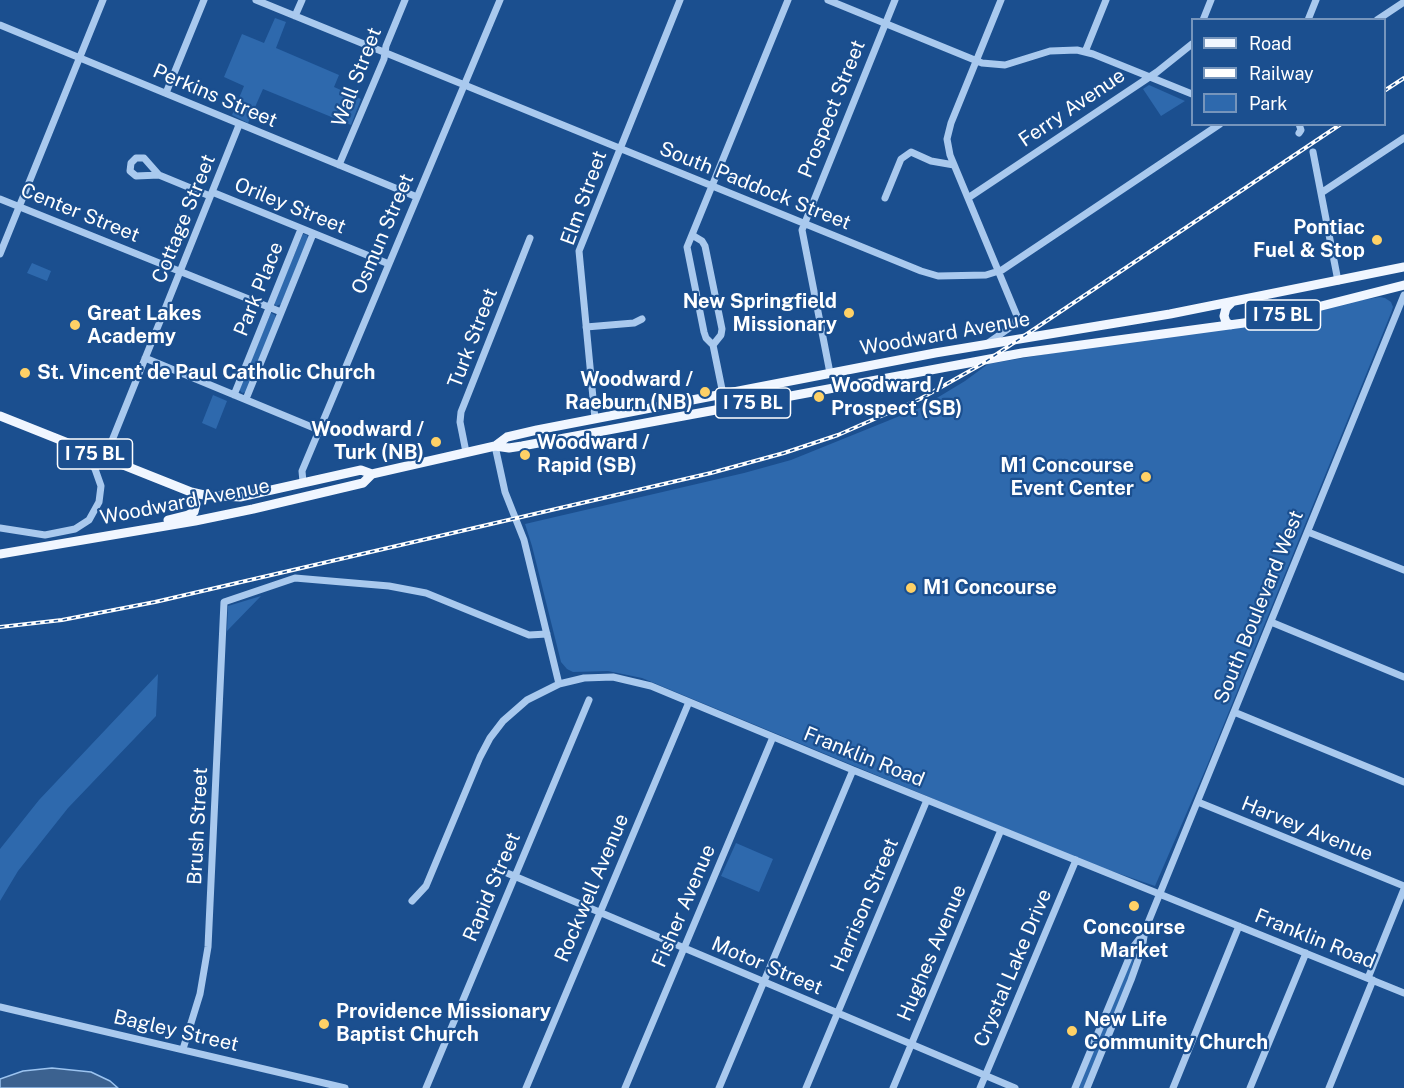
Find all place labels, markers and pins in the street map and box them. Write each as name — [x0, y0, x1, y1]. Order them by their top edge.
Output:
place label: Pontiac Fuel & Stop — [1253, 216, 1365, 263]
marker: Pontiac Fuel & Stop — [1370, 233, 1384, 247]
place label: New Springfield Missionary — [683, 290, 837, 337]
place label: Great Lakes Academy — [87, 302, 201, 349]
marker: New Springfield Missionary — [842, 306, 856, 320]
marker: Great Lakes Academy — [68, 318, 82, 332]
place label: St. Vincent de Paul Catholic Church — [37, 361, 375, 385]
marker: St. Vincent de Paul Catholic Church — [18, 366, 32, 380]
place label: Woodward / Raeburn (NB) — [565, 368, 693, 415]
place label: Woodward / Prospect (SB) — [831, 374, 962, 421]
marker: Woodward / Raeburn (NB) — [698, 385, 712, 399]
marker: Woodward / Prospect (SB) — [812, 390, 826, 404]
place label: Woodward / Turk (NB) — [311, 418, 424, 465]
place label: Woodward / Rapid (SB) — [537, 431, 650, 478]
marker: Woodward / Turk (NB) — [429, 435, 443, 449]
marker: Woodward / Rapid (SB) — [518, 448, 532, 462]
place label: M1 Concourse Event Center — [1000, 454, 1134, 501]
marker: M1 Concourse Event Center — [1139, 470, 1153, 484]
place label: M1 Concourse — [923, 576, 1057, 600]
marker: M1 Concourse — [904, 581, 918, 595]
marker: Concourse Market — [1127, 899, 1141, 913]
place label: Concourse Market — [1083, 916, 1185, 963]
place label: Providence Missionary Baptist Church — [336, 1000, 551, 1047]
place label: New Life Community Church — [1084, 1008, 1268, 1055]
marker: Providence Missionary Baptist Church — [317, 1017, 331, 1031]
marker: New Life Community Church — [1065, 1024, 1079, 1038]

